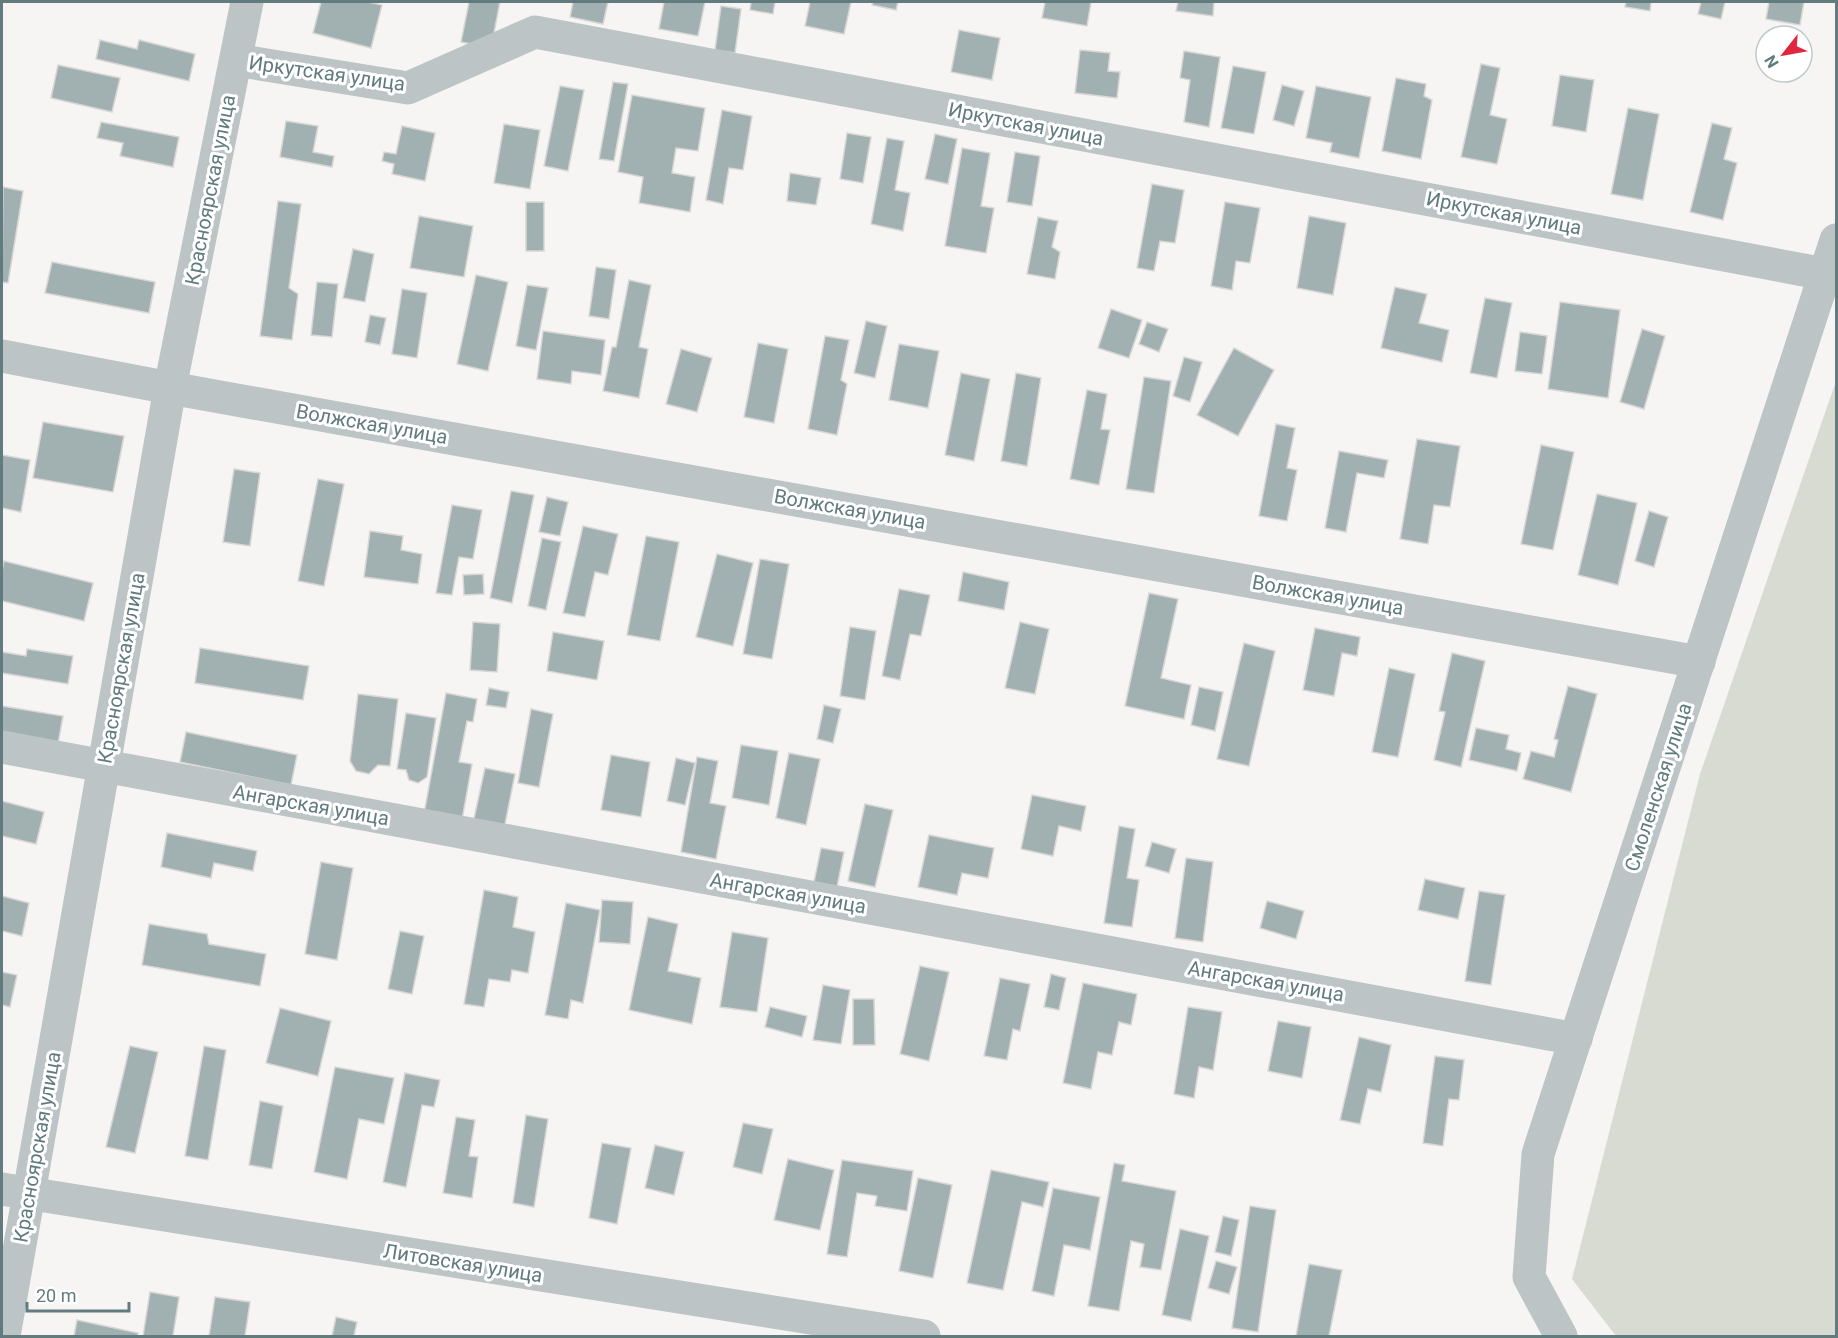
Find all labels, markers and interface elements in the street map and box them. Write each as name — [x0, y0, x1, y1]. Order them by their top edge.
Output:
north arrow — [1754, 24, 1814, 84]
street label: Иркутская улица — [247, 50, 407, 96]
text: N — [1761, 52, 1783, 71]
street label: Красноярская улица — [180, 93, 240, 287]
street label: Иркутская улица — [946, 97, 1106, 151]
street label: Иркутская улица — [1424, 186, 1584, 240]
street label: Волжская улица — [294, 399, 450, 449]
street label: Волжская улица — [772, 484, 928, 534]
street label: Волжская улица — [1250, 570, 1406, 620]
street label: Красноярская улица — [92, 571, 150, 765]
street label: Смоленская улица — [1619, 700, 1697, 874]
street label: Ангарская улица — [231, 779, 391, 831]
street label: Ангарская улица — [708, 867, 868, 919]
street label: Ангарская улица — [1186, 955, 1346, 1007]
street label: Красноярская улица — [8, 1050, 66, 1244]
street label: Литовская улица — [382, 1239, 544, 1287]
scale bar — [27, 1275, 129, 1313]
text: 20 m — [36, 1285, 76, 1306]

